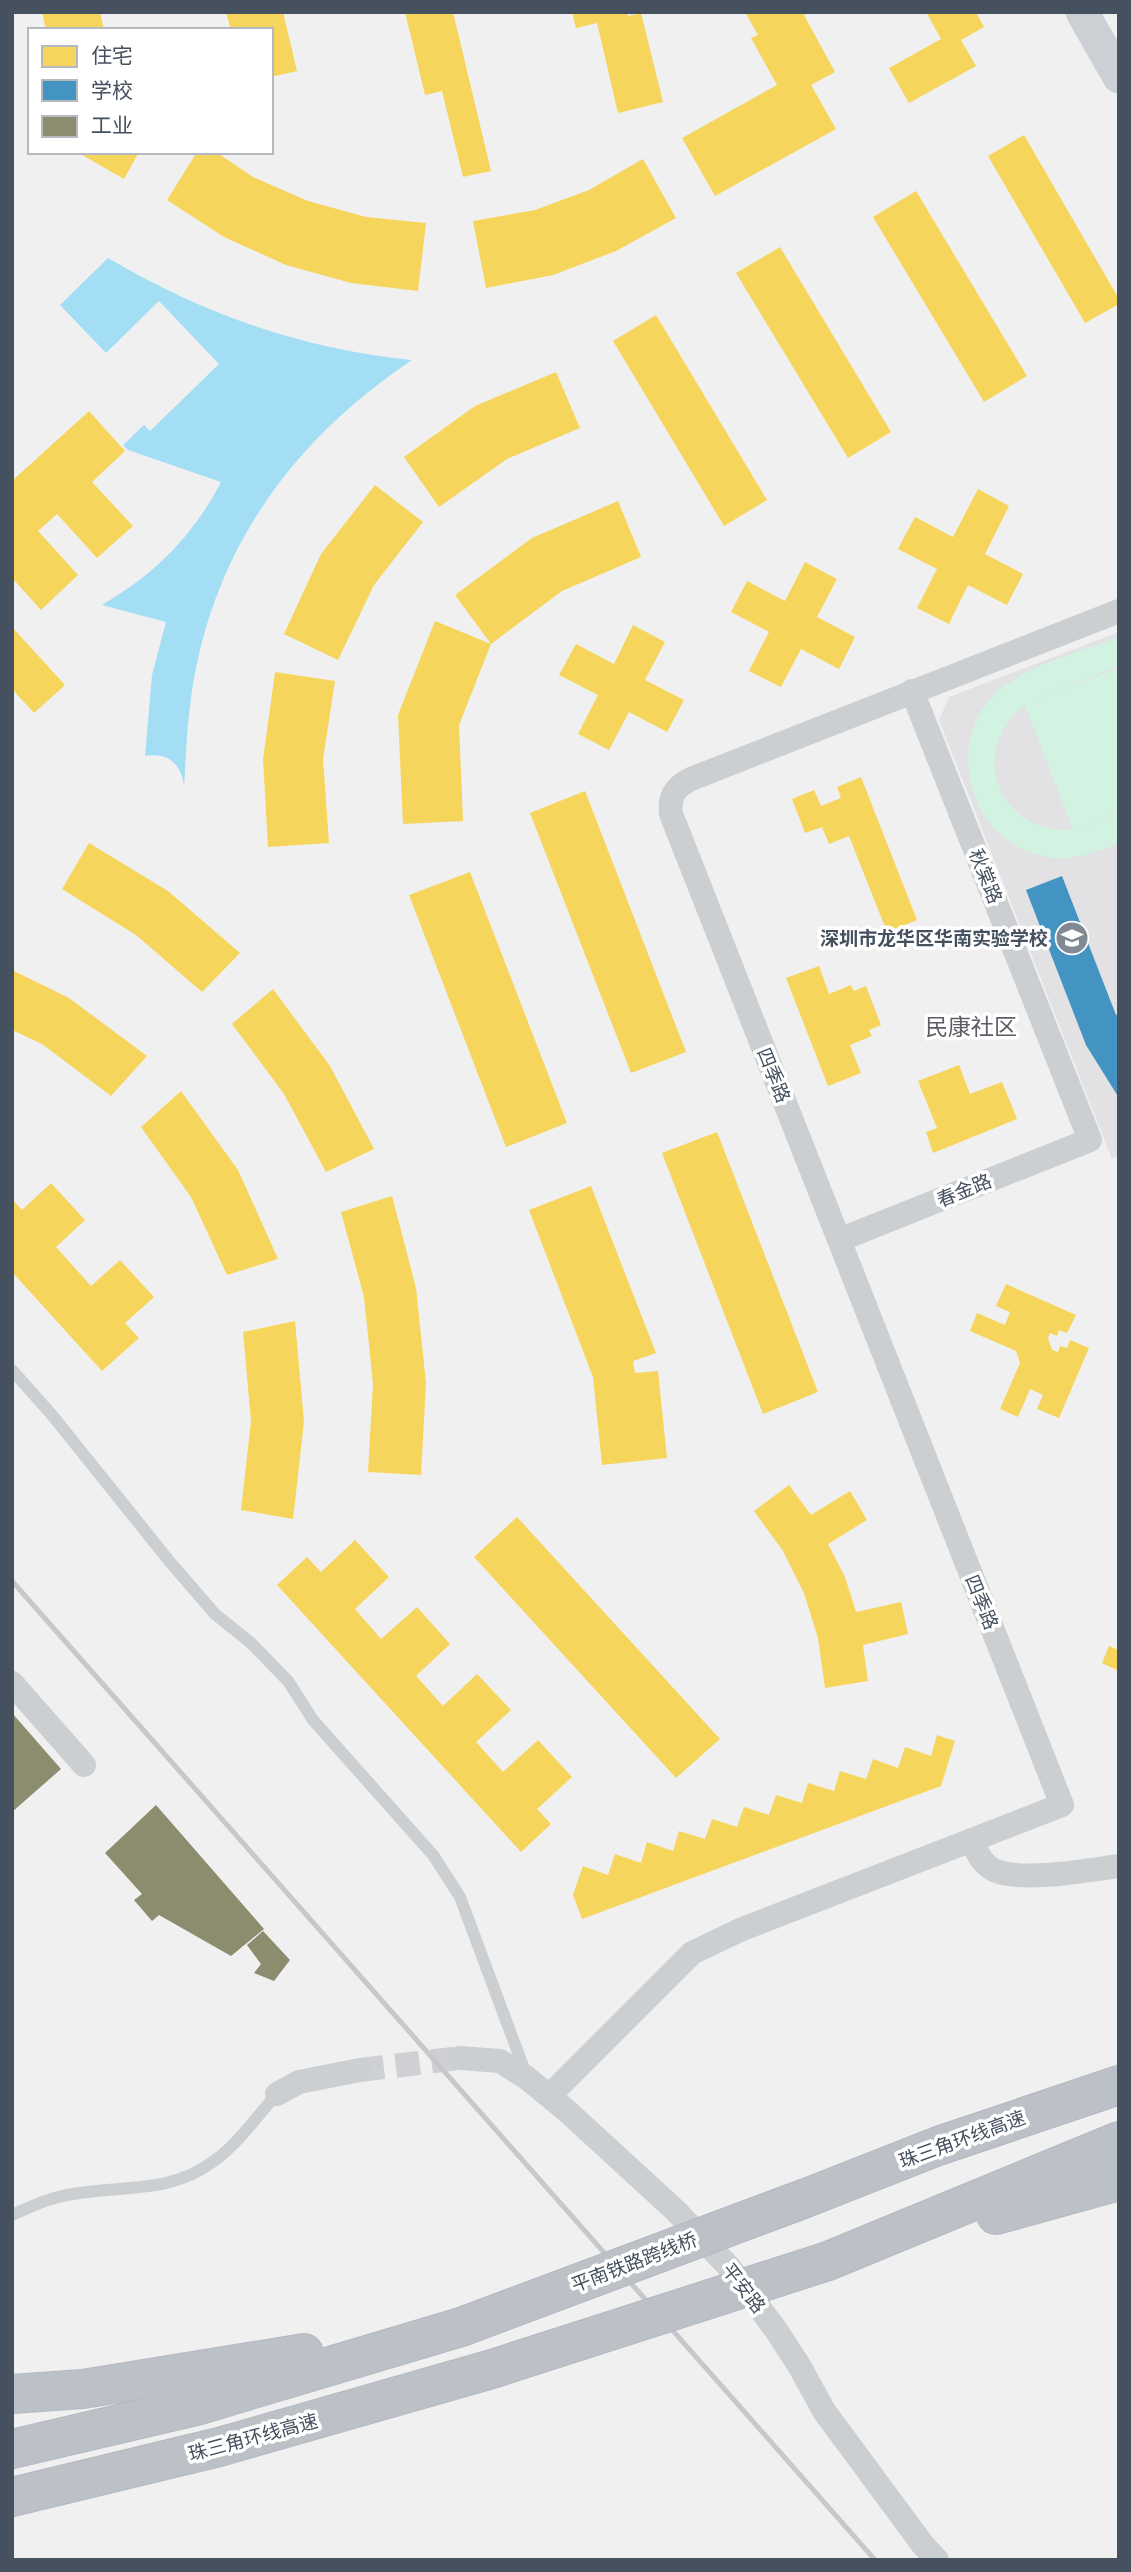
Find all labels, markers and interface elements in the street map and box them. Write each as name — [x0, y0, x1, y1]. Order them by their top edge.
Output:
legend — [28, 28, 273, 154]
text: 住宅 — [91, 41, 133, 69]
text: 学校 — [91, 76, 133, 104]
text: 工业 — [91, 111, 133, 139]
street label: 秋棠路 — [963, 845, 1009, 907]
school or university icon: 深圳市龙华区华南实验学校 — [1053, 919, 1091, 957]
place label: 深圳市龙华区华南实验学校 — [820, 925, 1048, 951]
district label: 民康社区 — [925, 1010, 1017, 1042]
street label: 四季路 — [751, 1044, 797, 1106]
street label: 春金路 — [933, 1167, 995, 1213]
street label: 四季路 — [959, 1571, 1005, 1633]
street label: 珠三角环线高速 — [895, 2104, 1029, 2174]
street label: 平南铁路跨线桥 — [567, 2226, 701, 2298]
street label: 平安路 — [716, 2258, 772, 2318]
street label: 珠三角环线高速 — [185, 2407, 321, 2467]

